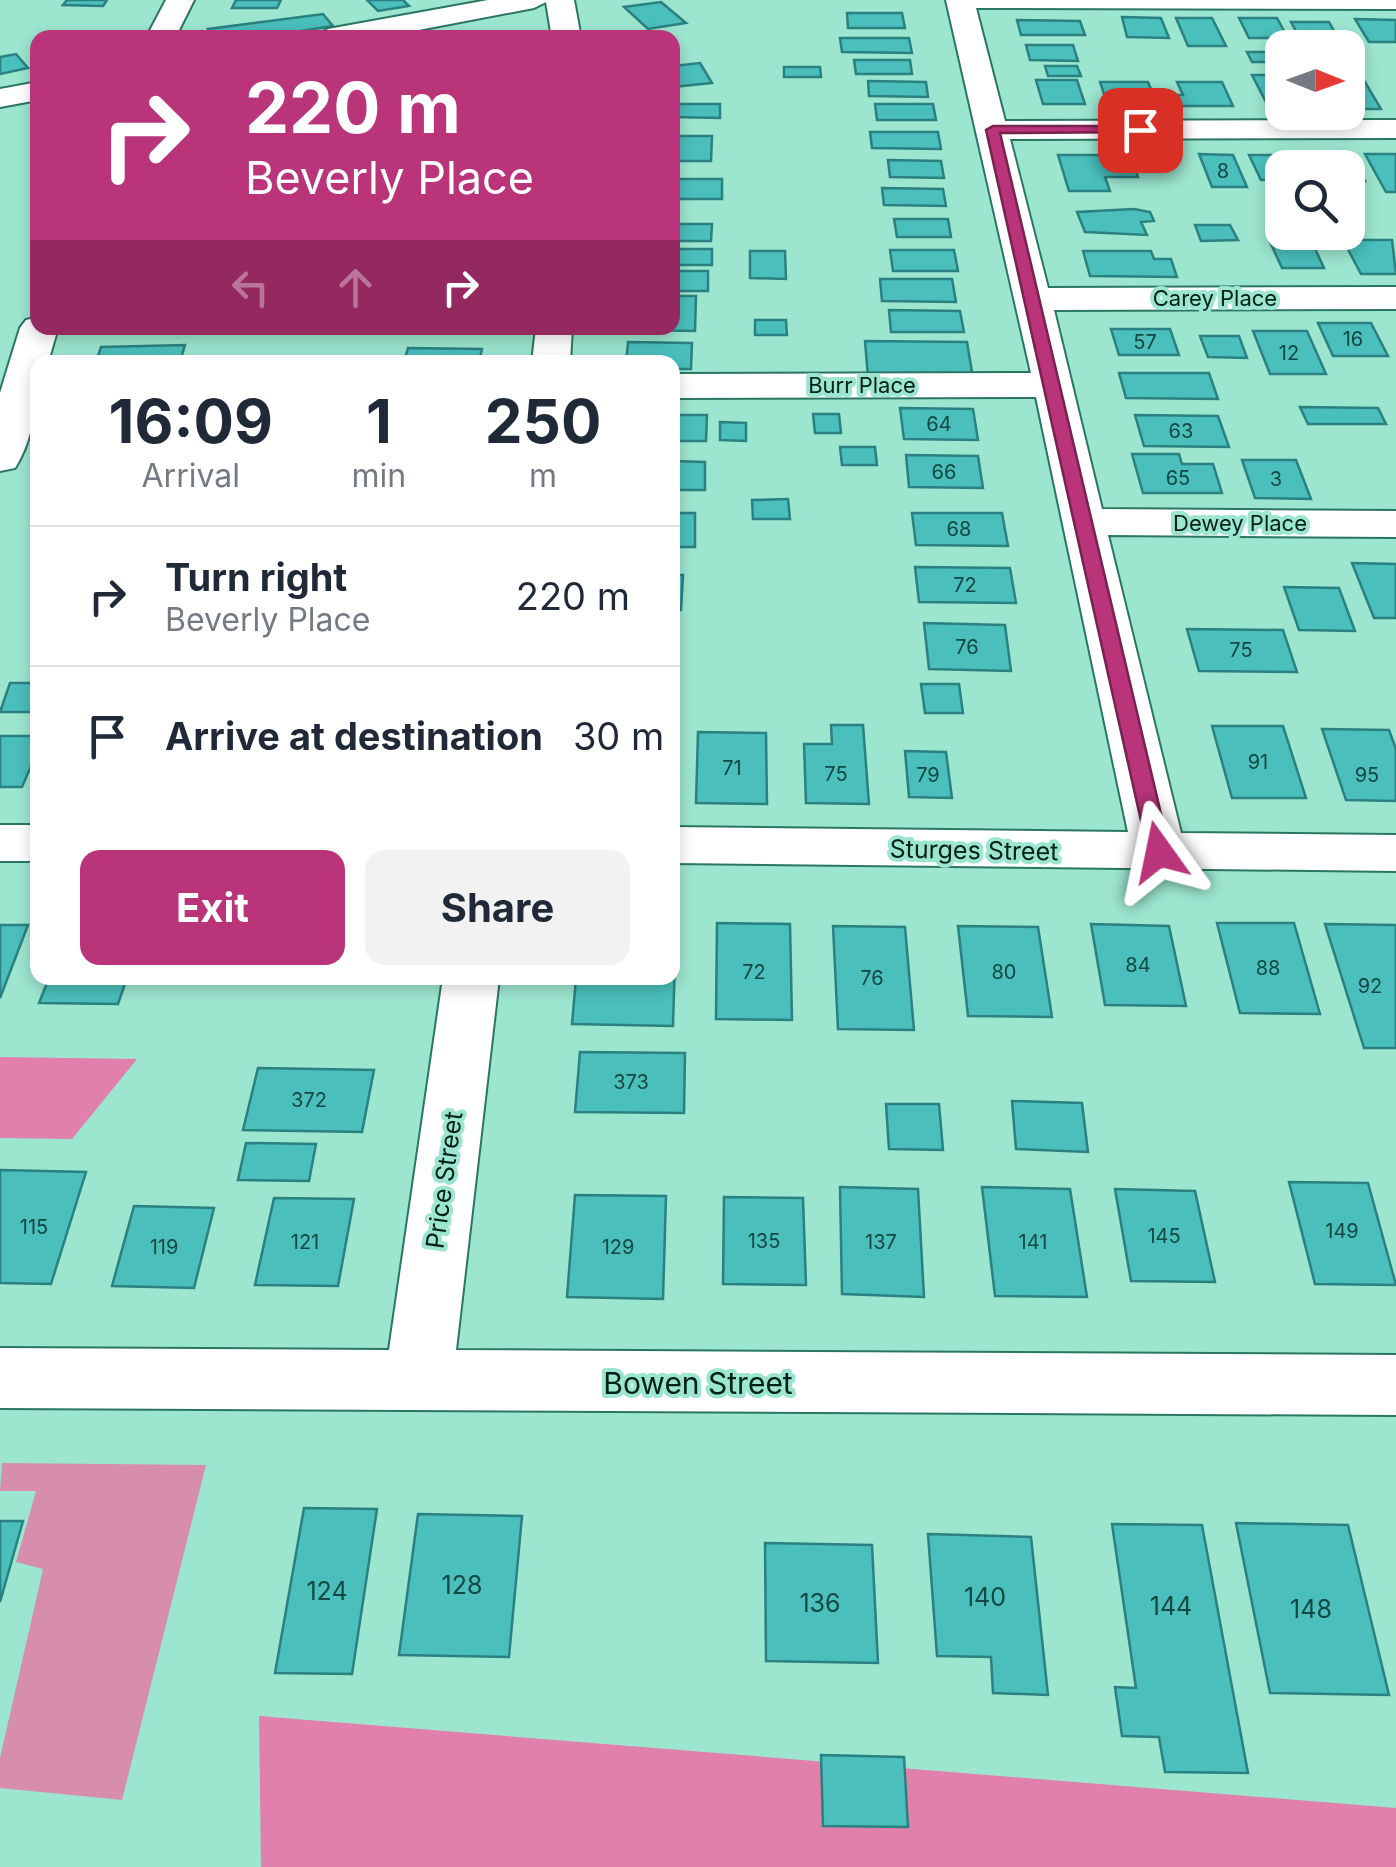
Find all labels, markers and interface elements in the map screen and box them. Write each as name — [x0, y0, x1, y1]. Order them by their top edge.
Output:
north arrow — [1265, 30, 1365, 130]
map controls — [1265, 30, 1365, 250]
text: 220 m — [245, 65, 461, 150]
icon: right — [80, 70, 210, 200]
pin — [1098, 88, 1183, 173]
icon: arrive — [1113, 103, 1168, 158]
text: Beverly Place — [245, 150, 534, 205]
button: search — [1265, 150, 1365, 250]
house number: 8 — [1217, 159, 1229, 183]
icon: left — [223, 260, 278, 315]
icon: ahead — [328, 260, 383, 315]
icon: right — [433, 260, 488, 315]
street label: Carey Place — [1153, 285, 1277, 311]
house number: 16 — [1343, 327, 1363, 351]
house number: 57 — [1133, 330, 1157, 354]
house number: 12 — [1279, 341, 1299, 365]
street label: Burr Place — [808, 372, 916, 398]
text: 16:09 — [109, 385, 273, 457]
text: 1 — [366, 385, 392, 457]
text: 250 — [485, 385, 601, 457]
house number: 64 — [926, 412, 952, 436]
house number: 63 — [1169, 419, 1193, 443]
text: Arrival — [142, 456, 240, 495]
text: min — [351, 456, 406, 495]
text: m — [529, 456, 557, 495]
house number: 66 — [932, 460, 956, 484]
house number: 65 — [1166, 466, 1190, 490]
house number: 3 — [1270, 467, 1282, 491]
street label: Dewey Place — [1173, 510, 1307, 536]
house number: 68 — [947, 517, 971, 541]
text: Turn right — [165, 554, 347, 600]
icon: right — [80, 569, 135, 624]
text: 220 m — [516, 573, 630, 619]
house number: 72 — [953, 573, 977, 597]
text: Beverly Place — [165, 600, 371, 639]
house number: 76 — [955, 635, 979, 659]
house number: 75 — [1229, 638, 1253, 662]
icon: arrive — [80, 709, 135, 764]
text: Arrive at destination — [165, 713, 543, 759]
text: 30 m — [573, 713, 664, 759]
house number: 91 — [1248, 750, 1268, 774]
house number: 71 — [722, 756, 742, 780]
house number: 75 — [824, 762, 848, 786]
house number: 79 — [916, 763, 940, 787]
house number: 95 — [1355, 763, 1379, 787]
position arrow — [1107, 800, 1211, 904]
street label: Sturges Street — [889, 834, 1059, 866]
button: Exit — [80, 850, 345, 965]
button: Share — [365, 850, 630, 965]
house number: 84 — [1125, 953, 1151, 977]
house number: 88 — [1256, 956, 1280, 980]
house number: 72 — [742, 960, 766, 984]
house number: 80 — [992, 960, 1017, 984]
house number: 76 — [860, 966, 884, 990]
house number: 92 — [1358, 974, 1382, 998]
house number: 373 — [613, 1070, 649, 1094]
house number: 372 — [291, 1088, 327, 1112]
street label: Price Street — [420, 1109, 468, 1251]
house number: 115 — [20, 1215, 48, 1239]
house number: 149 — [1325, 1219, 1359, 1243]
house number: 145 — [1147, 1224, 1181, 1248]
house number: 135 — [748, 1229, 780, 1253]
house number: 121 — [291, 1230, 319, 1254]
house number: 137 — [865, 1230, 897, 1254]
house number: 141 — [1019, 1230, 1047, 1254]
house number: 119 — [150, 1235, 178, 1259]
house number: 129 — [602, 1235, 634, 1259]
street label: Bowen Street — [603, 1365, 793, 1401]
house number: 128 — [442, 1570, 482, 1600]
house number: 124 — [306, 1576, 348, 1606]
house number: 140 — [964, 1582, 1006, 1612]
house number: 136 — [799, 1588, 841, 1618]
house number: 144 — [1150, 1591, 1192, 1621]
house number: 148 — [1290, 1594, 1332, 1624]

